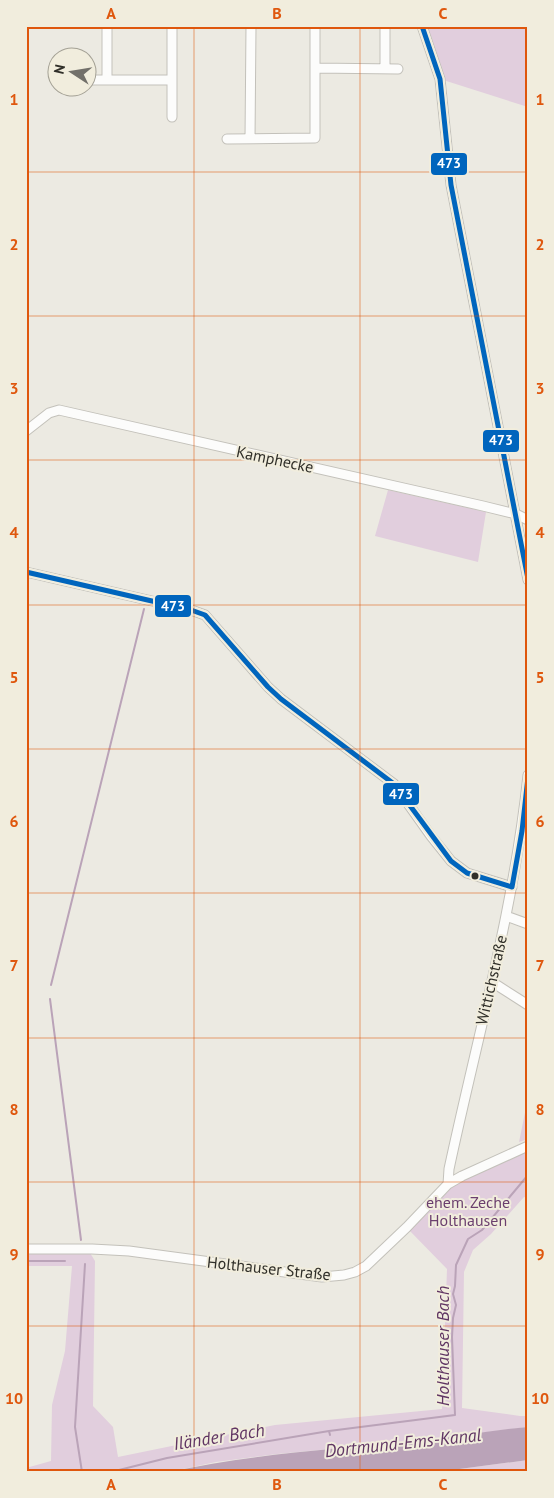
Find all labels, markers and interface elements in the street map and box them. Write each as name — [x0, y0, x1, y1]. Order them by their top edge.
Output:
text: A — [106, 3, 116, 23]
text: B — [272, 3, 282, 23]
text: C — [439, 3, 448, 23]
north arrow — [48, 48, 98, 98]
text: N — [50, 63, 69, 76]
text: 1 — [9, 89, 19, 109]
text: 1 — [535, 89, 545, 109]
line badge: 473 — [430, 152, 468, 176]
text: 473 — [437, 154, 461, 172]
text: 2 — [9, 234, 19, 254]
text: 2 — [535, 234, 545, 254]
text: 3 — [9, 378, 19, 398]
text: 3 — [535, 378, 545, 398]
line badge: 473 — [482, 429, 520, 453]
text: 473 — [489, 431, 513, 449]
street label: Kamphecke — [235, 441, 315, 477]
text: 4 — [9, 522, 19, 542]
text: 4 — [535, 522, 545, 542]
line badge: 473 — [154, 594, 192, 618]
text: 473 — [161, 597, 185, 615]
text: 5 — [9, 667, 19, 687]
text: 5 — [535, 667, 545, 687]
line badge: 473 — [382, 782, 420, 806]
text: 473 — [389, 785, 413, 803]
text: 6 — [9, 811, 19, 831]
text: 6 — [535, 811, 545, 831]
unlabelled marker — [470, 871, 480, 881]
street label: Wittichstraße — [471, 933, 511, 1027]
text: 7 — [9, 955, 19, 975]
text: 7 — [535, 955, 545, 975]
text: 8 — [9, 1099, 19, 1119]
text: 8 — [535, 1099, 545, 1119]
park label: ehem. Zeche Holthausen — [426, 1192, 510, 1230]
text: 9 — [9, 1244, 19, 1264]
text: 9 — [535, 1244, 545, 1264]
street label: Holthauser Straße — [206, 1252, 332, 1284]
water label: Holthauser Bach — [431, 1286, 454, 1406]
text: 10 — [5, 1388, 23, 1408]
text: 10 — [531, 1388, 549, 1408]
water label: Iländer Bach — [172, 1418, 266, 1455]
water label: Dortmund-Ems-Kanal — [324, 1423, 482, 1462]
text: A — [106, 1474, 116, 1494]
text: B — [272, 1474, 282, 1494]
text: C — [439, 1474, 448, 1494]

